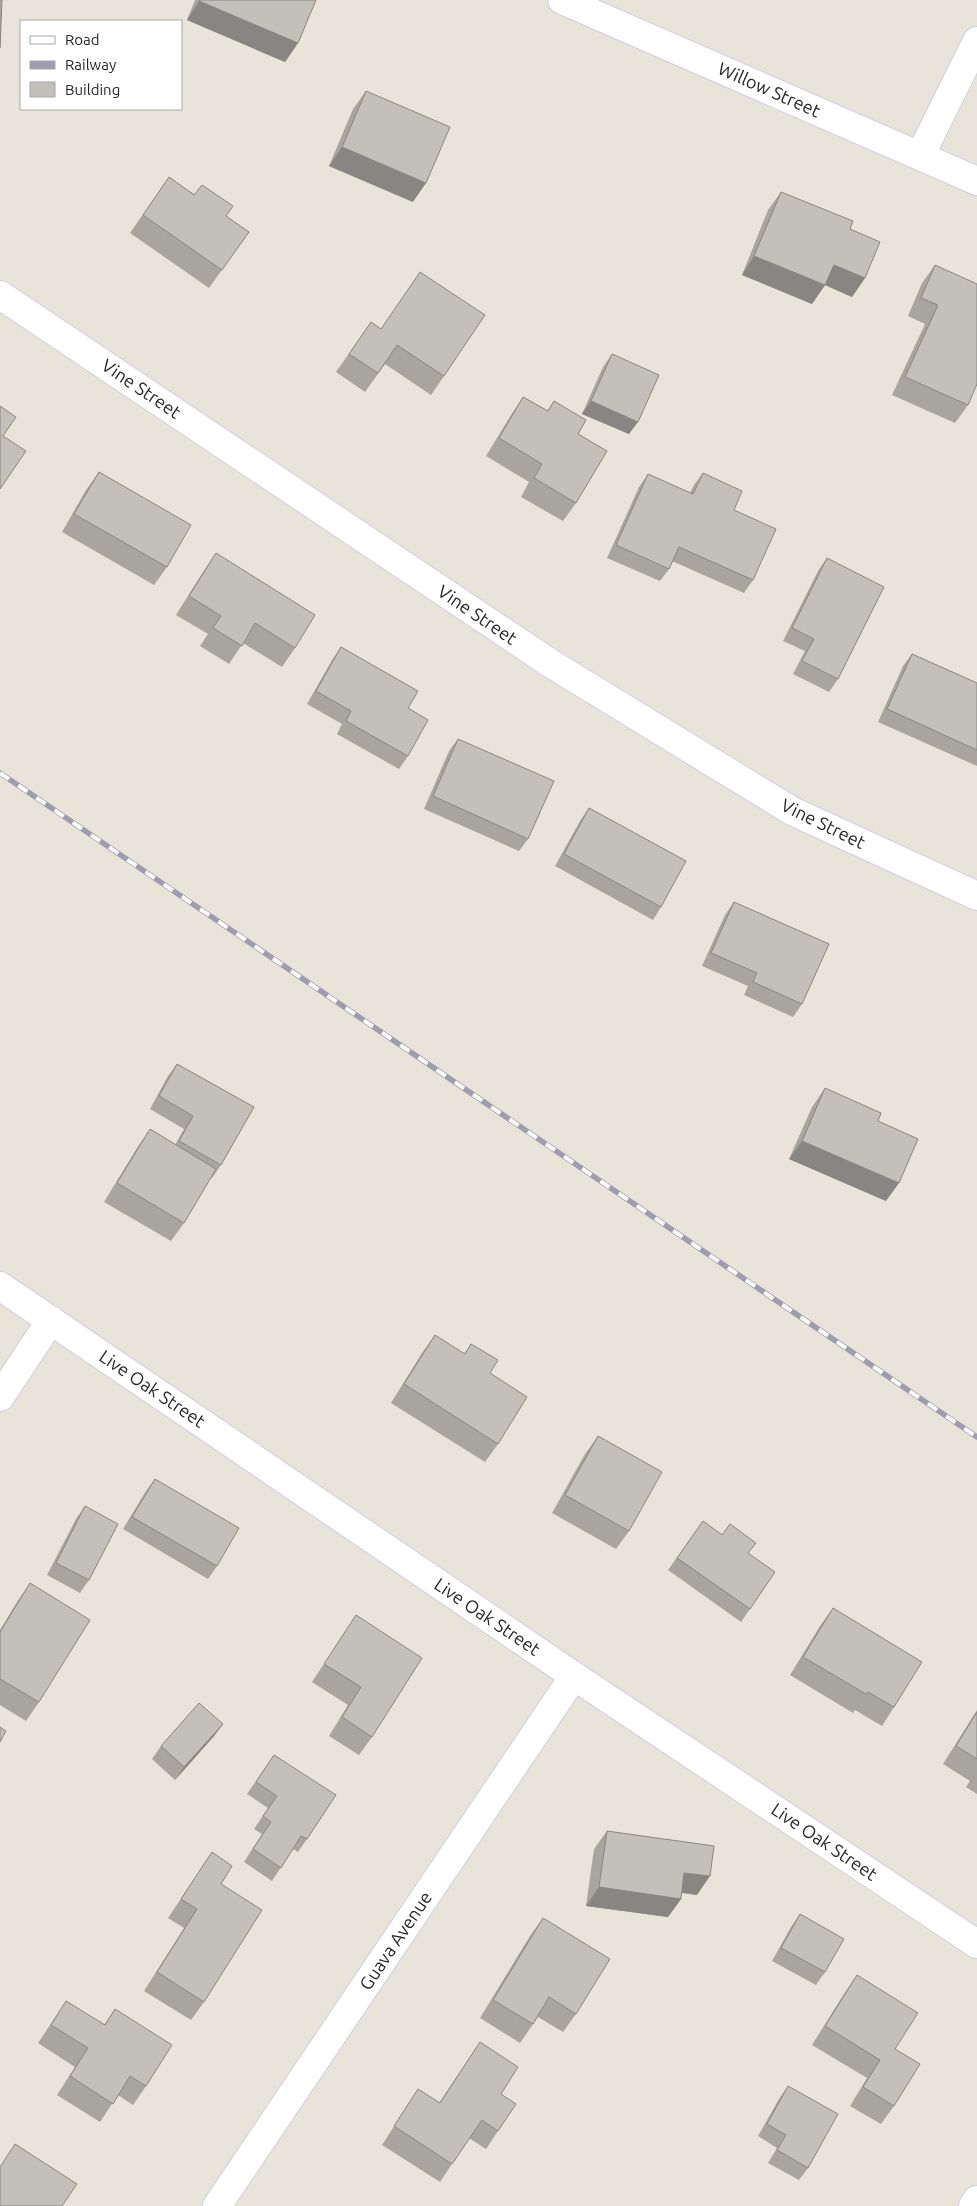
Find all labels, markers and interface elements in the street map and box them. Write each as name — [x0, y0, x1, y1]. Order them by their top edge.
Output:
legend — [20, 20, 182, 110]
text: Road — [65, 31, 100, 48]
text: Railway — [65, 56, 116, 73]
street label: Willow Street — [715, 58, 824, 121]
text: Building — [65, 81, 120, 98]
street label: Vine Street — [98, 354, 185, 422]
street label: Vine Street — [434, 580, 521, 648]
street label: Vine Street — [778, 794, 869, 852]
street label: Live Oak Street — [96, 1345, 209, 1431]
street label: Live Oak Street — [431, 1573, 544, 1659]
street label: Live Oak Street — [768, 1798, 881, 1884]
street label: Guava Avenue — [355, 1887, 435, 1993]

